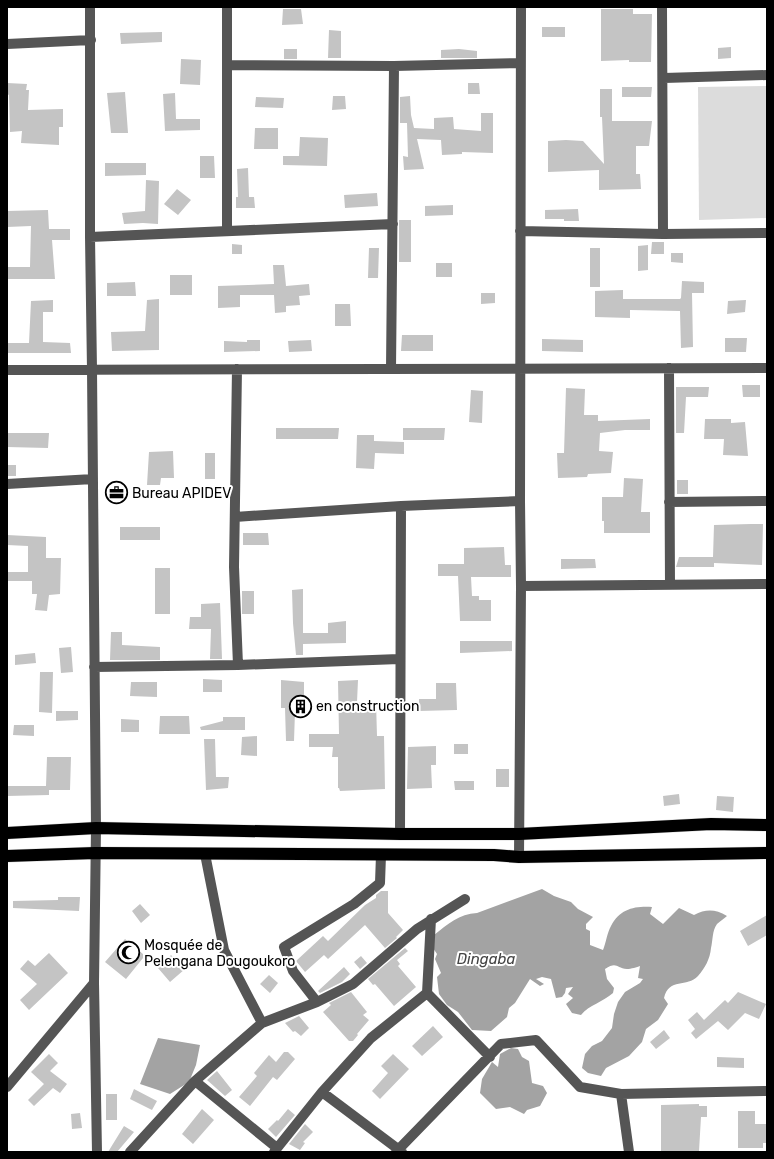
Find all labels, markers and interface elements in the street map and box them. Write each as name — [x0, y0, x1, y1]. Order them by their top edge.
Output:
office icon: Bureau APIDEV — [103, 480, 129, 506]
place label: Bureau APIDEV — [132, 485, 231, 502]
building icon: en construction — [287, 693, 313, 719]
place label: en construction — [316, 698, 419, 715]
place label: Mosquée de Pelengana Dougoukoro — [144, 937, 295, 970]
mosque icon: Mosquée de Pelengana Dougoukoro — [116, 940, 142, 966]
water label: Dingaba — [457, 950, 515, 968]

